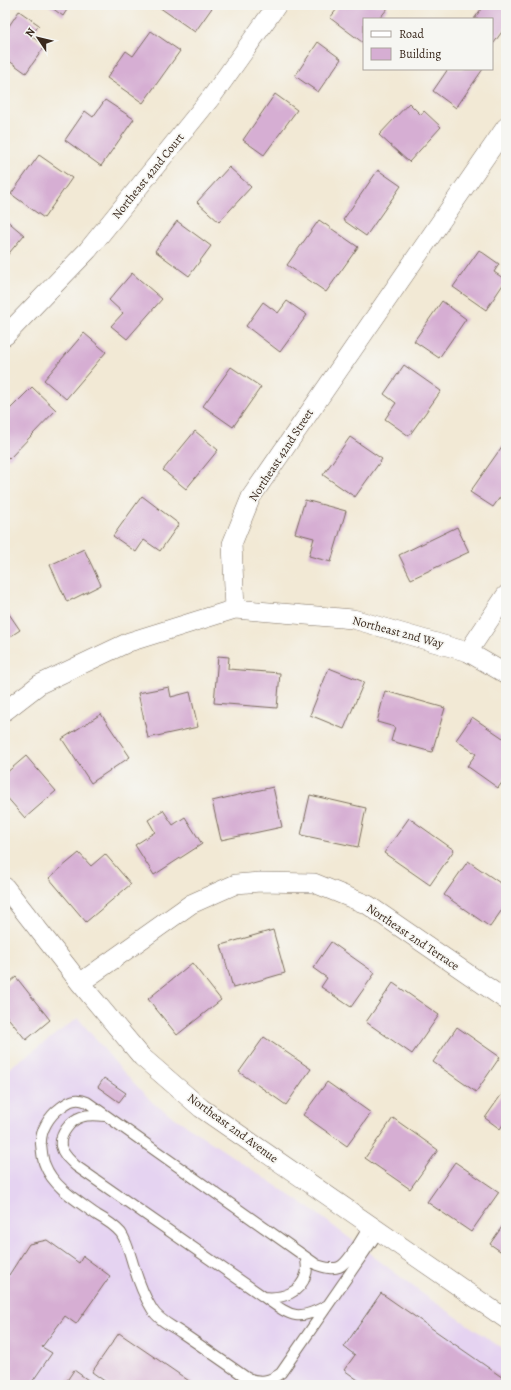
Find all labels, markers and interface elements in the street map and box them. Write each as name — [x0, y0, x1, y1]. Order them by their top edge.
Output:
north arrow — [18, 18, 58, 58]
legend — [363, 18, 493, 70]
text: N — [22, 25, 39, 40]
text: Road — [399, 26, 425, 42]
text: Building — [399, 46, 441, 62]
street label: Northeast 42nd Court — [108, 130, 188, 222]
street label: Northeast 42nd Street — [245, 406, 317, 504]
street label: Northeast 2nd Way — [351, 612, 446, 652]
street label: Northeast 2nd Terrace — [363, 900, 463, 974]
street label: Northeast 2nd Avenue — [184, 1090, 282, 1166]

